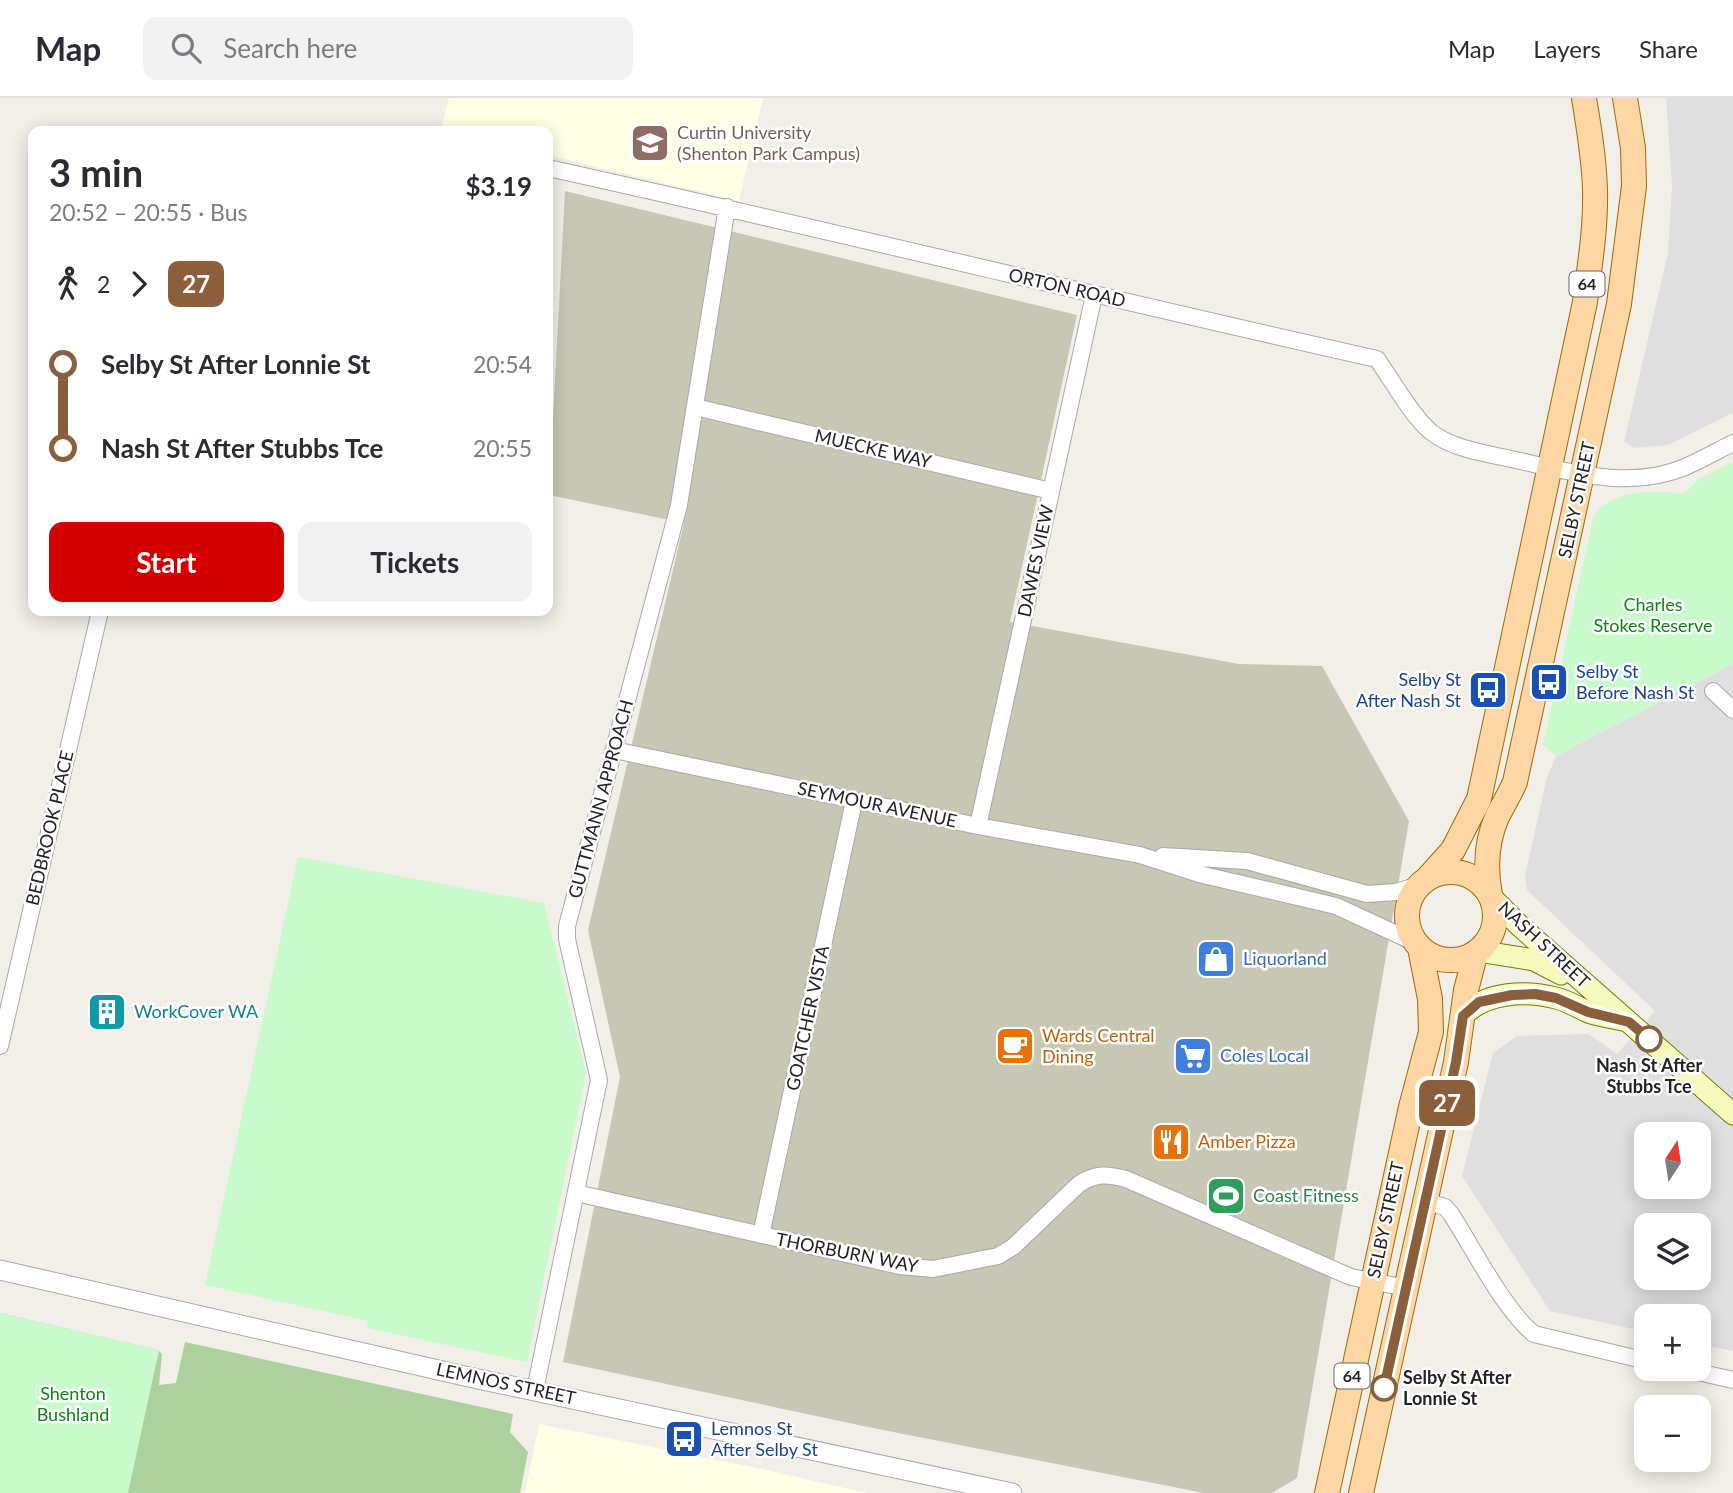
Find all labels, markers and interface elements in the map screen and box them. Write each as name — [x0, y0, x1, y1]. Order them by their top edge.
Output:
search box — [143, 17, 633, 80]
text: Map — [35, 28, 101, 68]
icon: search — [167, 29, 205, 67]
text: Search here — [223, 32, 357, 64]
text: Map — [1448, 34, 1495, 63]
text: Layers — [1533, 34, 1601, 63]
text: Share — [1639, 34, 1698, 63]
place label: Curtin University (Shenton Park Campus) — [677, 121, 860, 164]
school or university icon: Curtin University (Shenton Park Campus) — [629, 122, 671, 164]
text: 3 min — [49, 149, 143, 195]
text: $3.19 — [466, 170, 532, 202]
text: 20:52 – 20:55 · Bus — [49, 198, 248, 226]
street label: ORTON ROAD — [1007, 263, 1128, 311]
icon: walk — [49, 265, 87, 303]
icon: forward — [120, 265, 158, 303]
text: 27 — [182, 269, 210, 298]
text: 2 — [97, 270, 110, 298]
road number: 64 — [1570, 272, 1604, 296]
text: Selby St After Lonnie St — [101, 348, 371, 380]
text: 20:54 — [473, 350, 532, 378]
street label: MUECKE WAY — [813, 424, 934, 472]
text: Nash St After Stubbs Tce — [101, 432, 383, 464]
text: 20:55 — [473, 434, 532, 462]
street label: SELBY STREET — [1553, 439, 1599, 560]
street label: DAWES VIEW — [1012, 503, 1058, 619]
button: Start — [49, 522, 284, 602]
button: Tickets — [298, 522, 532, 602]
park label: Charles Stokes Reserve — [1593, 593, 1713, 636]
place label: Selby St Before Nash St — [1576, 660, 1695, 703]
bus stop icon: Selby St Before Nash St — [1528, 661, 1570, 703]
place label: Selby St After Nash St — [1356, 668, 1462, 711]
bus stop icon: Selby St After Nash St — [1467, 669, 1509, 711]
street label: GUTTMANN APPROACH — [563, 697, 637, 900]
street label: BEDBROOK PLACE — [21, 748, 78, 907]
street label: SEYMOUR AVENUE — [796, 776, 959, 832]
street label: NASH STREET — [1494, 896, 1595, 993]
shop icon: Liquorland — [1195, 938, 1237, 980]
street label: GOATCHER VISTA — [781, 942, 833, 1093]
place label: Liquorland — [1243, 947, 1327, 969]
building icon: WorkCover WA — [86, 991, 128, 1033]
place label: WorkCover WA — [134, 1000, 259, 1022]
place label: Wards Central Dining — [1042, 1024, 1155, 1067]
cafe icon: Wards Central Dining — [994, 1025, 1036, 1067]
marker: Nash St After Stubbs Tce — [1636, 1026, 1662, 1052]
supermarket icon: Coles Local — [1172, 1035, 1214, 1077]
place label: Coles Local — [1220, 1044, 1309, 1066]
place label: Nash St After Stubbs Tce — [1596, 1054, 1702, 1097]
line badge: 27 — [1416, 1080, 1478, 1126]
text: 27 — [1433, 1088, 1461, 1117]
restaurant icon: Amber Pizza — [1150, 1121, 1192, 1163]
north arrow — [1634, 1122, 1712, 1199]
map controls — [1634, 1122, 1711, 1472]
place label: Amber Pizza — [1198, 1130, 1296, 1152]
street label: SELBY STREET — [1362, 1159, 1408, 1280]
sports icon: Coast Fitness — [1205, 1175, 1247, 1217]
place label: Coast Fitness — [1253, 1184, 1359, 1206]
button: layers — [1634, 1213, 1711, 1290]
street label: THORBURN WAY — [774, 1227, 921, 1277]
button: + — [1634, 1304, 1711, 1381]
street label: LEMNOS STREET — [434, 1358, 578, 1409]
road number: 64 — [1334, 1364, 1370, 1388]
place label: Selby St After Lonnie St — [1403, 1366, 1512, 1409]
marker: Selby St After Lonnie St — [1371, 1375, 1397, 1401]
park label: Shenton Bushland — [37, 1382, 109, 1425]
button: − — [1634, 1395, 1711, 1472]
place label: Lemnos St After Selby St — [711, 1417, 818, 1460]
bus stop icon: Lemnos St After Selby St — [663, 1418, 705, 1460]

